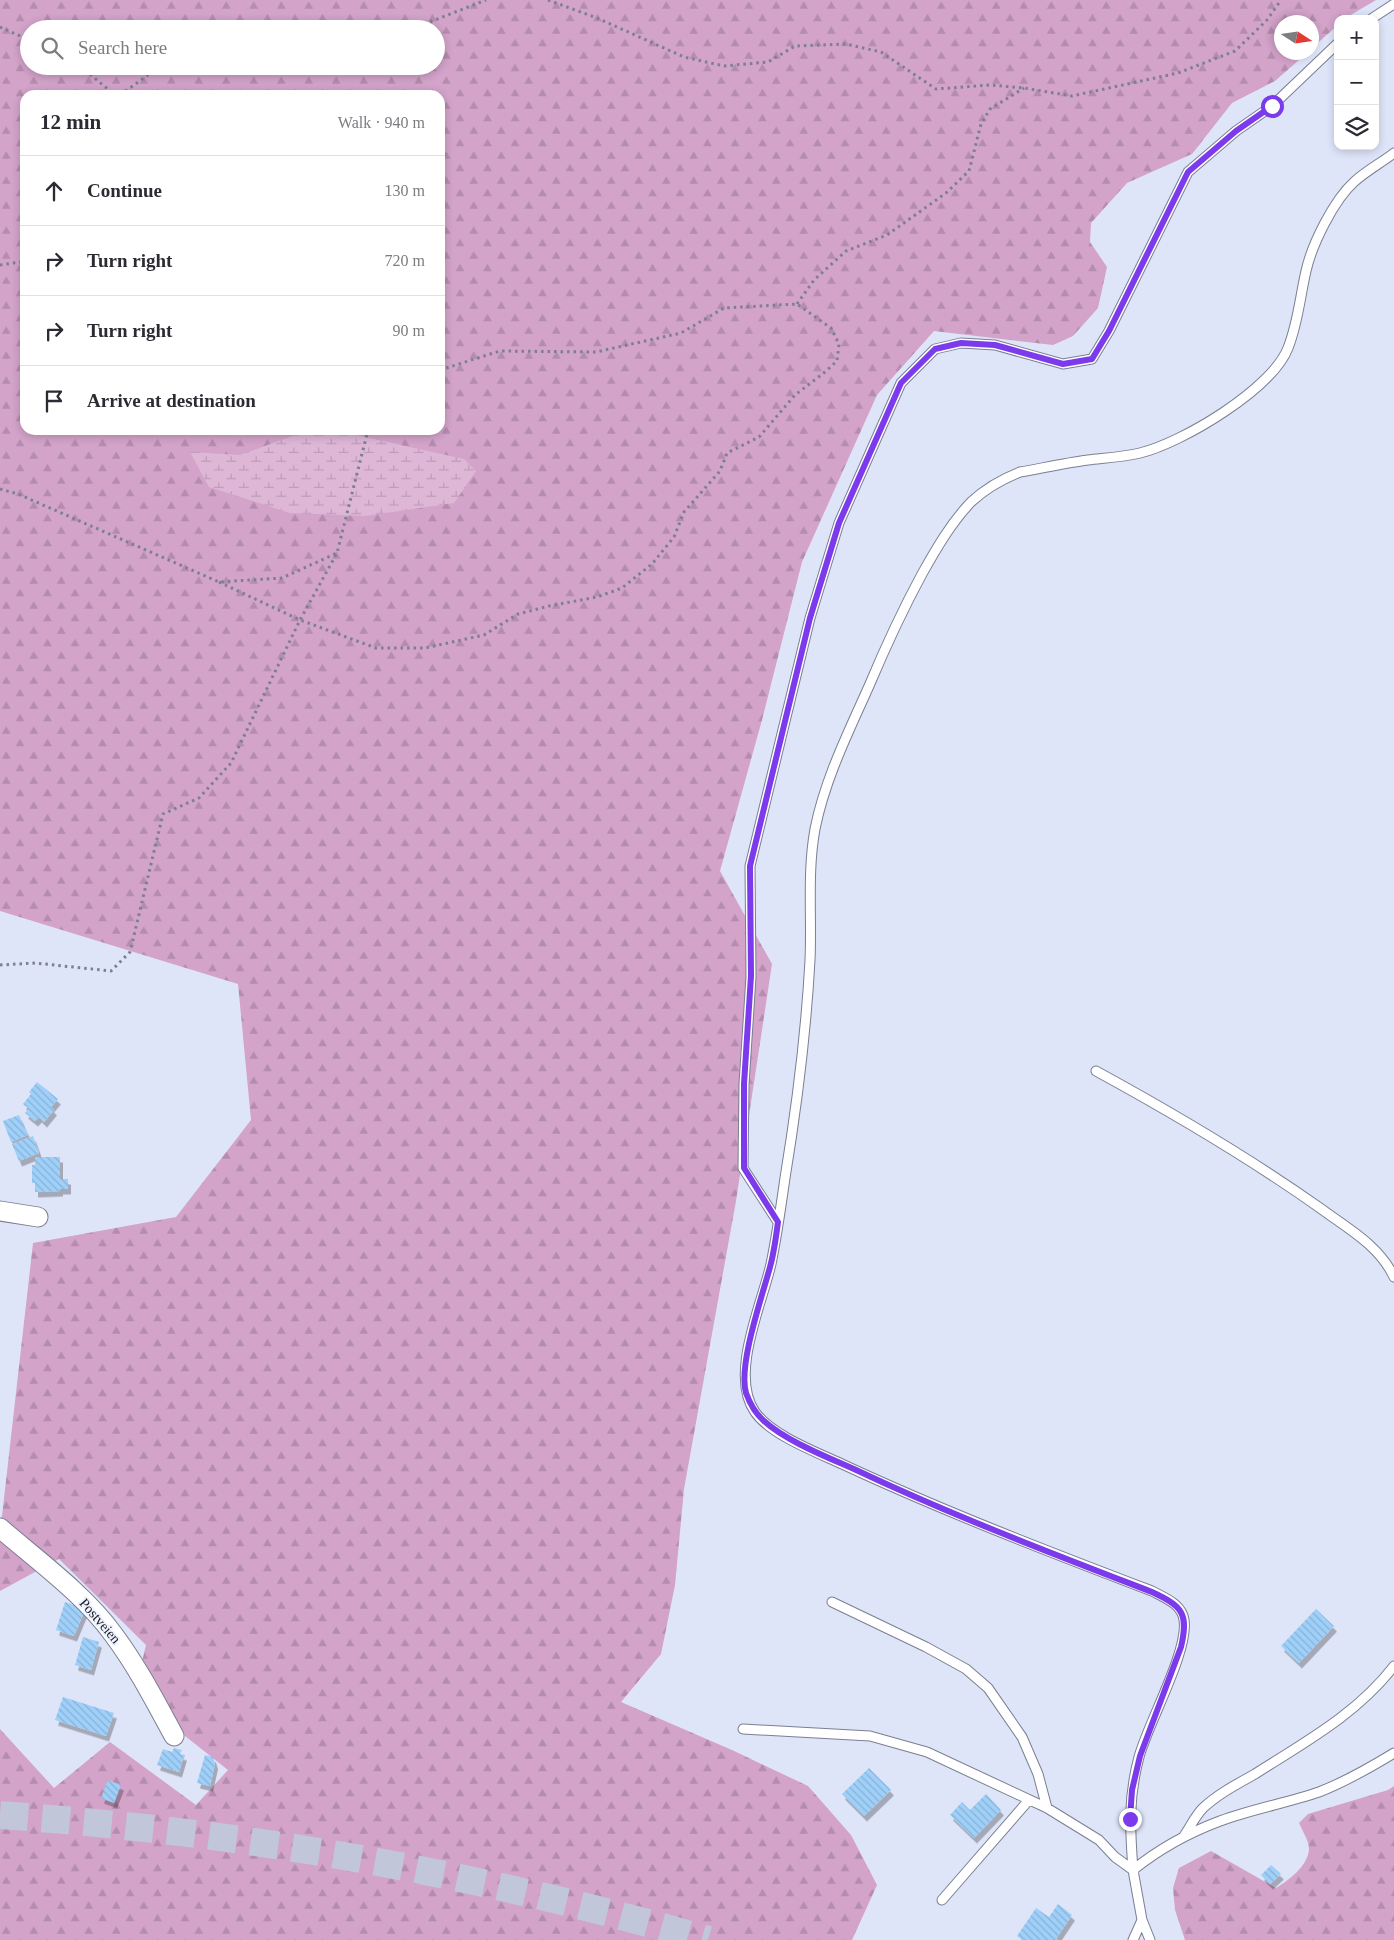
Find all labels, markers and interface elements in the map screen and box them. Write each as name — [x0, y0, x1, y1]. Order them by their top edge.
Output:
north arrow — [1274, 15, 1319, 60]
map controls — [1334, 15, 1379, 150]
button: + — [1334, 15, 1379, 60]
search box — [20, 20, 445, 75]
icon: search — [38, 34, 66, 62]
text: Search here — [78, 37, 167, 58]
button: − — [1334, 60, 1379, 105]
route start — [1261, 95, 1284, 118]
button: layers — [1334, 105, 1379, 150]
text: 12 min — [40, 110, 101, 134]
text: Walk · 940 m — [338, 114, 425, 131]
icon: ahead — [40, 177, 68, 205]
text: Continue — [87, 180, 162, 201]
text: 130 m — [385, 182, 425, 199]
icon: right — [40, 247, 68, 275]
text: Turn right — [87, 250, 172, 271]
text: 720 m — [385, 252, 425, 269]
icon: right — [40, 317, 68, 345]
text: Turn right — [87, 320, 172, 341]
text: 90 m — [393, 322, 425, 339]
icon: arrive — [40, 387, 68, 415]
text: Arrive at destination — [87, 390, 256, 411]
street label: Postveien — [76, 1596, 124, 1646]
route end — [1119, 1808, 1142, 1831]

